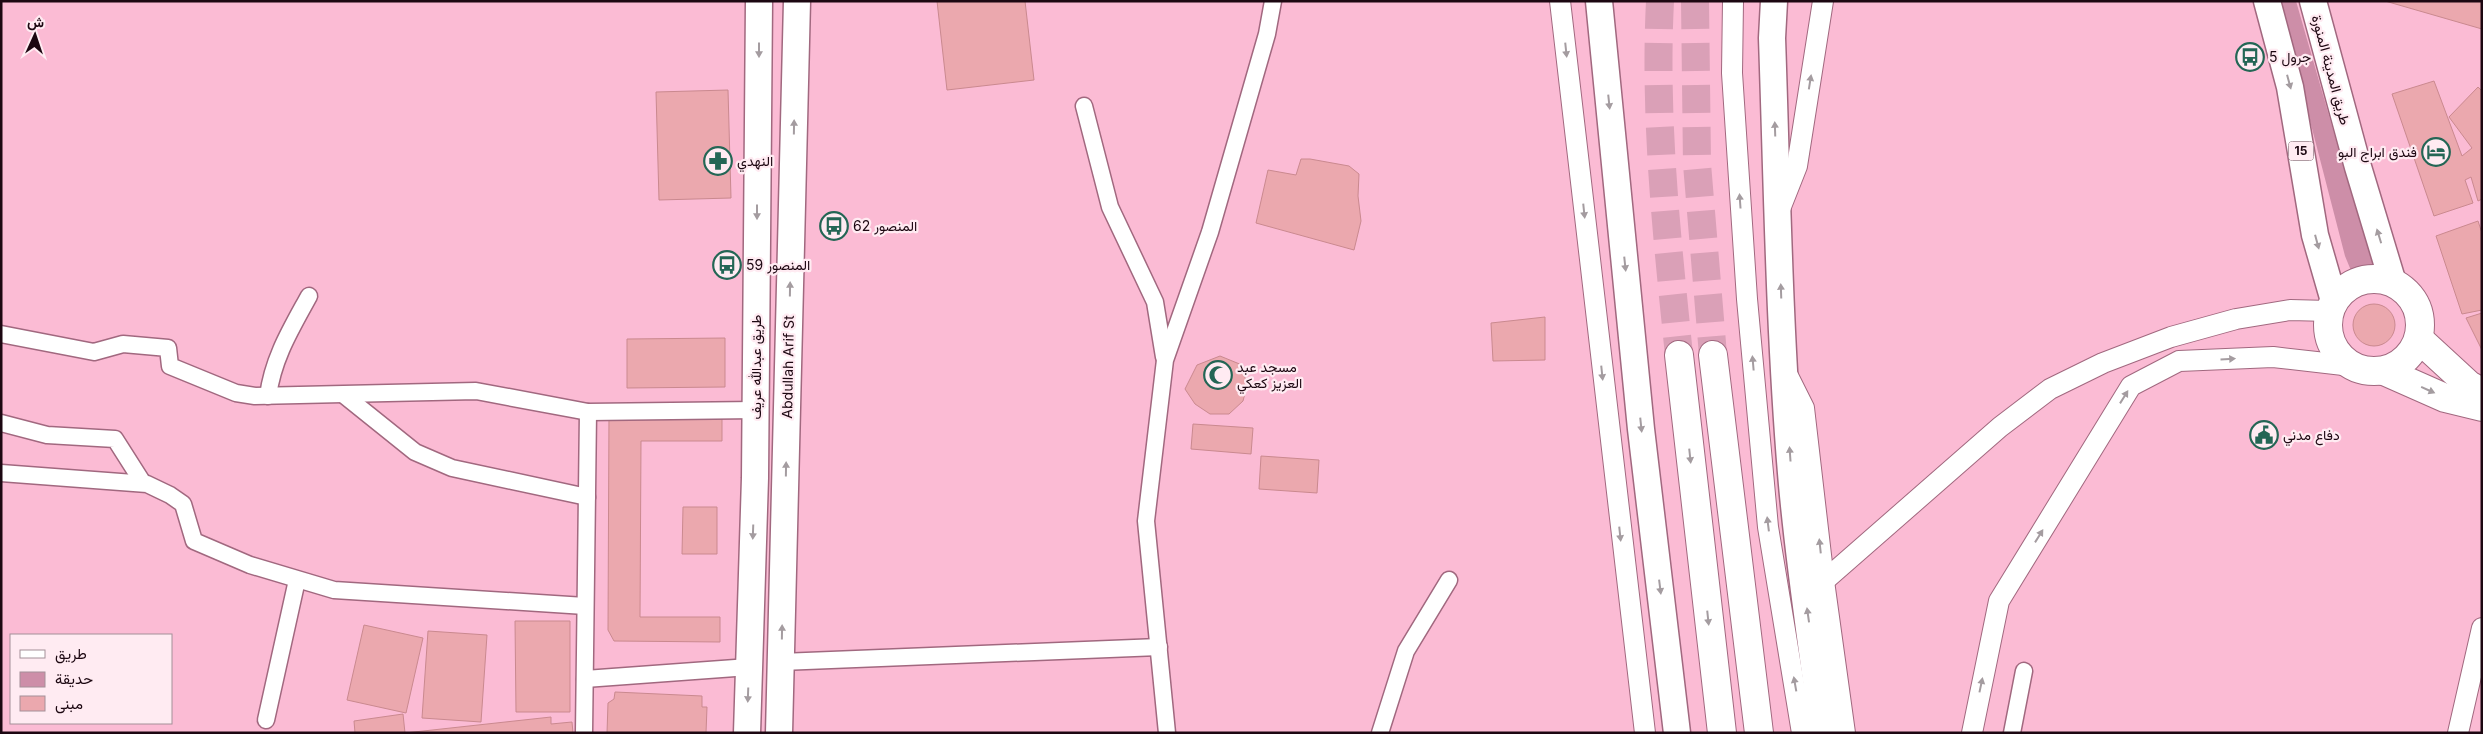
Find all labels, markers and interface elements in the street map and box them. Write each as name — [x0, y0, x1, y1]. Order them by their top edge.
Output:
north arrow — [10, 10, 60, 60]
text: ش — [27, 13, 45, 31]
street label: طريق المدينة المنورة — [2308, 13, 2354, 127]
one-way arrow — [755, 42, 763, 58]
one-way arrow — [1562, 42, 1570, 58]
bus stop icon: جرول 5 — [2235, 42, 2265, 72]
place label: جرول 5 — [2269, 48, 2311, 67]
one-way arrow — [1807, 73, 1815, 89]
one-way arrow — [2285, 75, 2293, 90]
one-way arrow — [1605, 94, 1613, 110]
one-way arrow — [790, 118, 798, 134]
one-way arrow — [1771, 121, 1779, 137]
hotel icon: فندق ابراج البو — [2421, 137, 2451, 167]
road number: 15 — [2288, 142, 2314, 160]
place label: فندق ابراج البو — [2338, 143, 2417, 163]
pharmacy icon: النهدي — [703, 146, 733, 176]
place label: النهدي — [737, 152, 773, 173]
one-way arrow — [1736, 192, 1744, 208]
one-way arrow — [1580, 203, 1588, 219]
one-way arrow — [753, 205, 761, 221]
bus stop icon: المنصور 62 — [819, 211, 849, 241]
place label: المنصور 62 — [853, 217, 917, 235]
one-way arrow — [2375, 229, 2382, 244]
one-way arrow — [2314, 235, 2322, 250]
bus stop icon: المنصور 59 — [712, 250, 742, 280]
place label: المنصور 59 — [746, 256, 810, 274]
one-way arrow — [1621, 256, 1629, 272]
one-way arrow — [786, 281, 794, 297]
one-way arrow — [1777, 283, 1785, 299]
street label: طريق عبدالله عريف — [747, 315, 765, 419]
street label: Abdullah Arif St — [778, 315, 797, 419]
one-way arrow — [1748, 354, 1756, 370]
one-way arrow — [2220, 354, 2236, 362]
place label: مسجد عبد العزيز كعكي — [1237, 358, 1302, 395]
mosque icon: مسجد عبد العزيز كعكي — [1203, 360, 1233, 390]
one-way arrow — [1598, 365, 1606, 381]
one-way arrow — [2421, 387, 2435, 395]
one-way arrow — [2119, 391, 2129, 404]
one-way arrow — [1637, 418, 1645, 434]
public building icon: دفاع مدني — [2249, 420, 2279, 450]
place label: دفاع مدني — [2283, 426, 2340, 447]
one-way arrow — [1785, 445, 1793, 461]
one-way arrow — [1686, 448, 1694, 464]
one-way arrow — [782, 461, 790, 477]
one-way arrow — [1764, 516, 1772, 532]
one-way arrow — [749, 525, 757, 541]
one-way arrow — [1616, 526, 1624, 542]
one-way arrow — [2034, 529, 2044, 542]
one-way arrow — [1816, 537, 1824, 553]
one-way arrow — [1656, 579, 1664, 595]
one-way arrow — [1804, 607, 1812, 623]
one-way arrow — [1704, 610, 1712, 626]
one-way arrow — [778, 623, 786, 639]
legend — [10, 634, 172, 724]
text: طريق — [55, 644, 87, 664]
text: حديقة — [55, 669, 93, 688]
one-way arrow — [1791, 676, 1799, 692]
one-way arrow — [1978, 677, 1986, 693]
one-way arrow — [744, 687, 752, 703]
text: مبنى — [55, 694, 83, 714]

